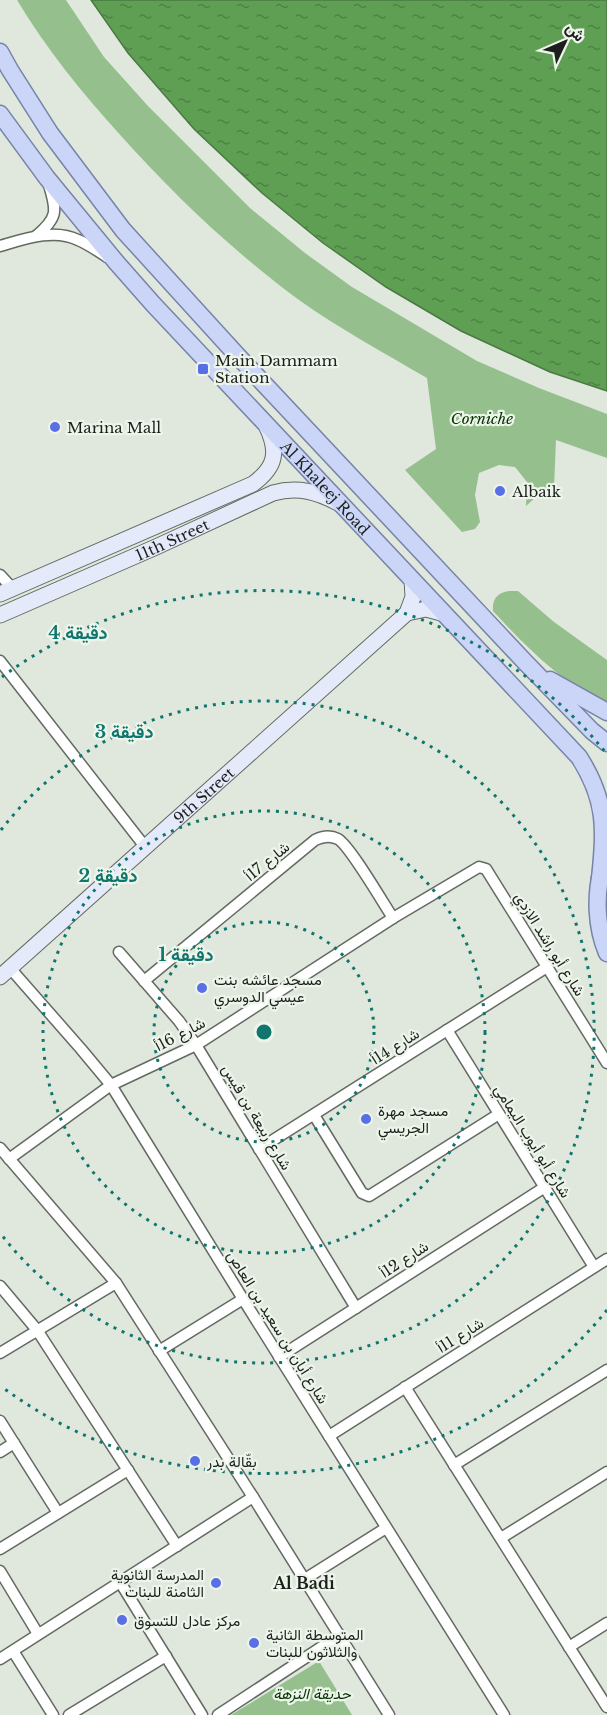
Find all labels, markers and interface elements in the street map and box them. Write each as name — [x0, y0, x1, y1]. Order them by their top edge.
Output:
north arrow — [535, 12, 595, 72]
text: ش — [562, 18, 590, 45]
place label: Main Dammam Station — [215, 351, 337, 387]
marker: Main Dammam Station — [196, 362, 210, 376]
park label: Corniche — [451, 409, 513, 428]
place label: Marina Mall — [67, 418, 161, 437]
marker: Marina Mall — [48, 420, 62, 434]
street label: Al Khaleej Road — [276, 436, 374, 538]
place label: Albaik — [511, 482, 562, 501]
marker: Albaik — [493, 484, 507, 498]
street label: 11th Street — [132, 514, 212, 564]
text: 4 دقيقة — [48, 622, 108, 644]
text: 3 دقيقة — [95, 721, 153, 743]
street label: 9th Street — [169, 763, 238, 827]
street label: شارع 17أ — [241, 837, 295, 886]
text: 2 دقيقة — [79, 865, 138, 887]
street label: شارع أبو راشد الازدي — [507, 889, 590, 1002]
text: 1 دقيقة — [158, 944, 214, 966]
place label: مسجد عائشه بنت عيسي الدوسري — [214, 970, 322, 1010]
marker: مسجد عائشه بنت عيسي الدوسري — [195, 981, 209, 995]
street label: شارع 16أ — [152, 1013, 210, 1057]
centre of rings — [254, 1022, 274, 1042]
street label: شارع 14أ — [367, 1024, 424, 1070]
street label: شارع ربيعة بن قيس — [216, 1061, 296, 1175]
street label: شارع أبو أيوب اليمامي — [487, 1081, 576, 1204]
place label: مسجد مهرة الجريسي — [378, 1101, 448, 1141]
marker: مسجد مهرة الجريسي — [359, 1112, 373, 1126]
street label: شارع 12أ — [376, 1236, 433, 1283]
street label: شارع أبان بن سعيد بن العاص — [221, 1247, 333, 1408]
street label: شارع 11أ — [433, 1313, 488, 1358]
place label: بقّالة بدر — [206, 1452, 257, 1471]
marker: بقّالة بدر — [188, 1454, 202, 1468]
place label: المدرسة الثانوية الثامنة للبنات — [111, 1565, 204, 1601]
district label: Al Badi — [272, 1573, 335, 1593]
marker: المدرسة الثانوية الثامنة للبنات — [209, 1576, 223, 1590]
place label: مركز عادل للتسوق — [134, 1611, 240, 1630]
marker: مركز عادل للتسوق — [115, 1613, 129, 1627]
place label: المتوسطة الثانية والثلاثون للبنات — [266, 1625, 363, 1661]
marker: المتوسطة الثانية والثلاثون للبنات — [247, 1636, 261, 1650]
park label: حديقة النزهة — [273, 1684, 352, 1703]

